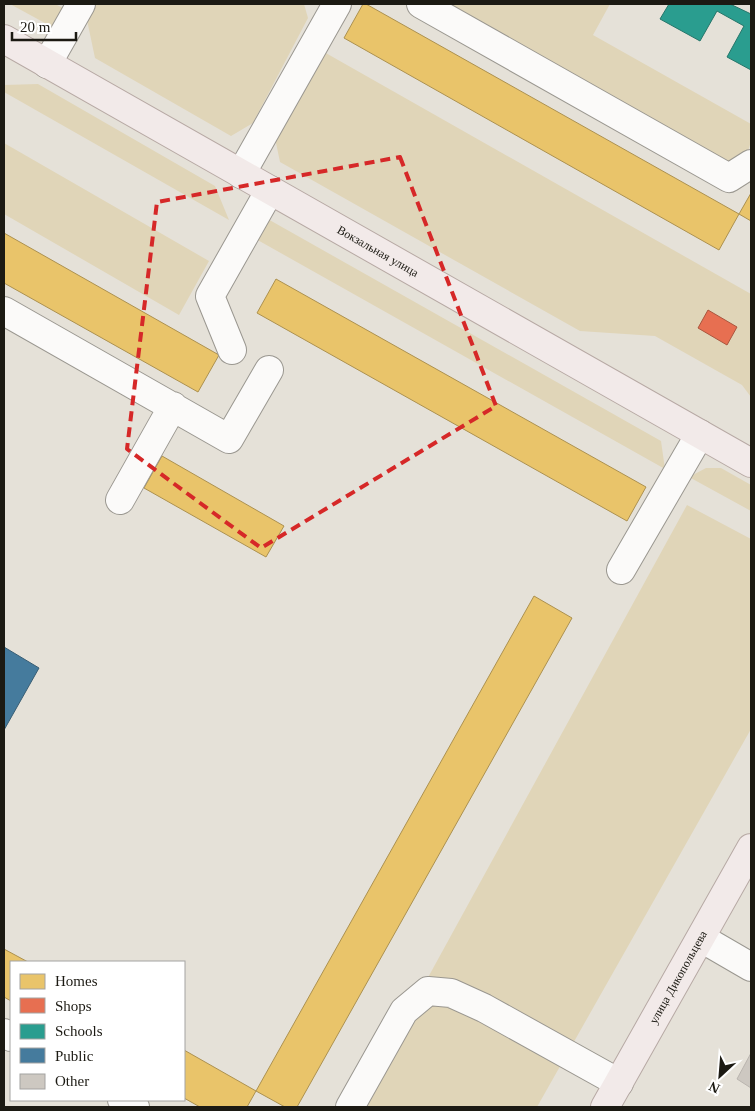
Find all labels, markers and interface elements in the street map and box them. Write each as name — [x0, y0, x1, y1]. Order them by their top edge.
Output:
scale bar — [12, 10, 76, 42]
text: 20 m — [20, 19, 51, 35]
street label: Вокзальная улица — [335, 223, 422, 280]
street label: улица Дикопольцева — [646, 928, 710, 1026]
legend — [10, 961, 185, 1101]
text: Homes — [55, 973, 98, 989]
text: Shops — [55, 998, 92, 1014]
text: Schools — [55, 1023, 103, 1039]
text: Public — [55, 1048, 94, 1064]
north arrow — [695, 1051, 745, 1101]
text: Other — [55, 1073, 89, 1089]
text: N — [707, 1078, 722, 1096]

